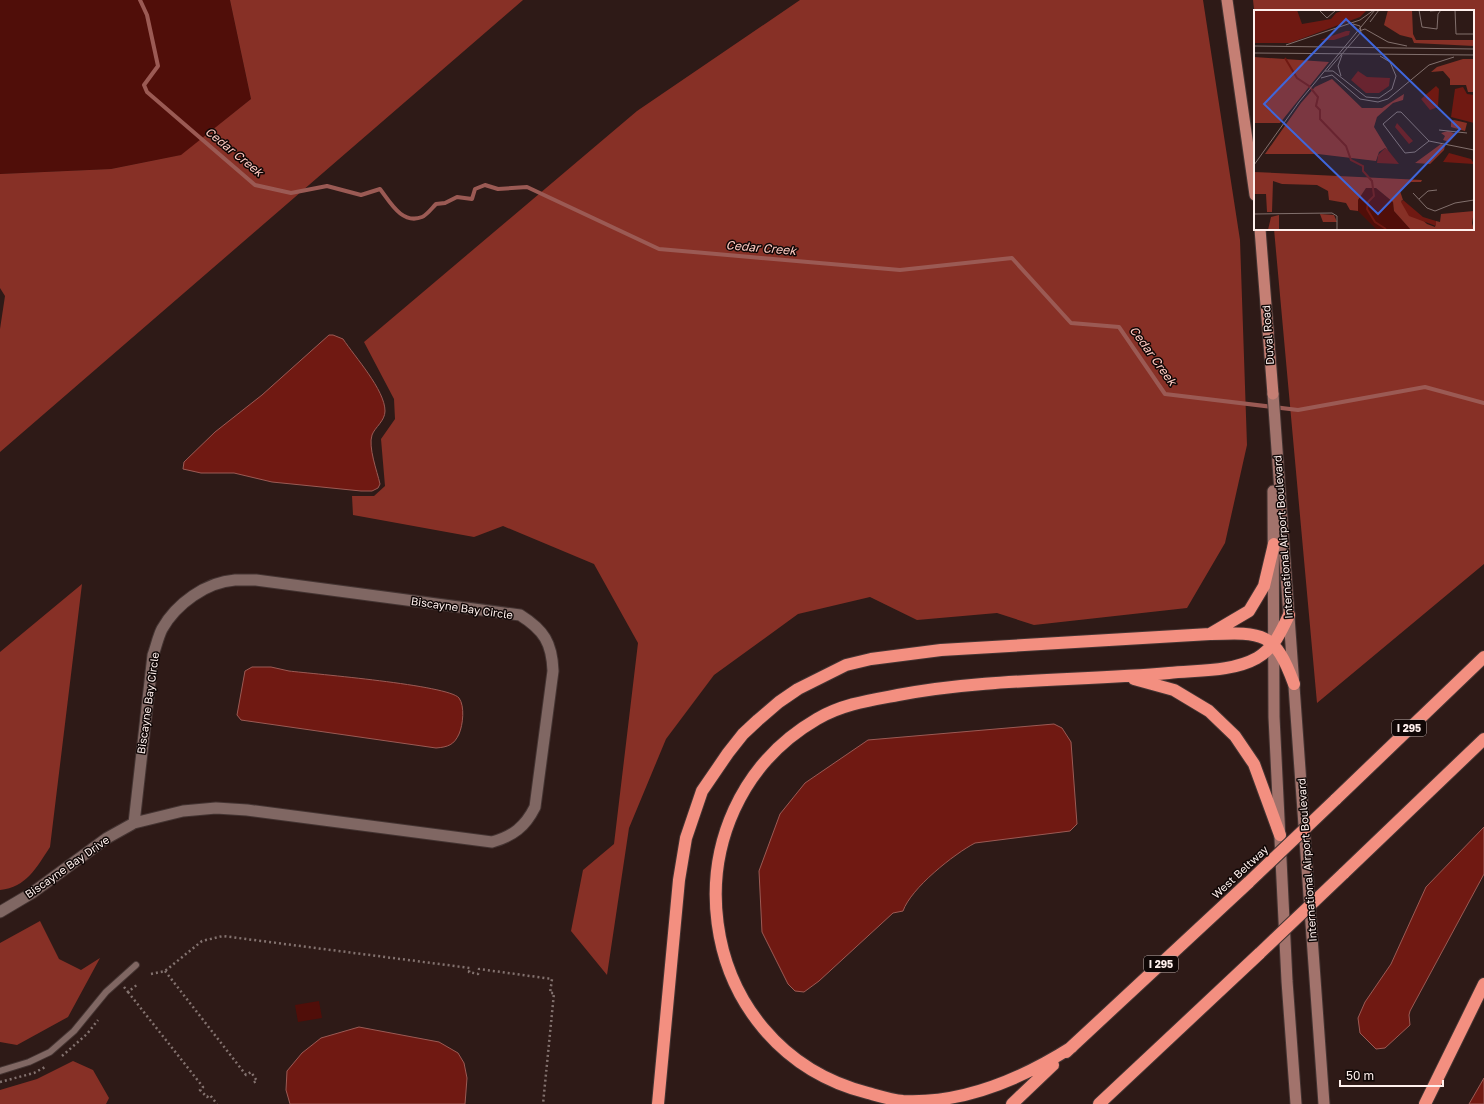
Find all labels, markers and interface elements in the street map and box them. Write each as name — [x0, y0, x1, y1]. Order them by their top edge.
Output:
inset map — [1254, 10, 1474, 230]
water label: Cedar Creek — [202, 124, 267, 180]
water label: Cedar Creek — [725, 237, 798, 258]
street label: Duval Road — [1259, 305, 1276, 365]
water label: Cedar Creek — [1127, 323, 1181, 390]
street label: International Airport Boulevard — [1270, 455, 1295, 619]
street label: Biscayne Bay Circle — [410, 594, 514, 621]
street label: Biscayne Bay Circle — [134, 651, 161, 755]
road number: I 295 — [1392, 720, 1426, 736]
street label: International Airport Boulevard — [1294, 778, 1319, 942]
street label: Biscayne Bay Drive — [22, 833, 111, 901]
street label: West Beltway — [1209, 842, 1270, 901]
road number: I 295 — [1144, 956, 1178, 972]
scale bar — [1340, 1062, 1443, 1088]
text: 50 m — [1346, 1068, 1374, 1083]

